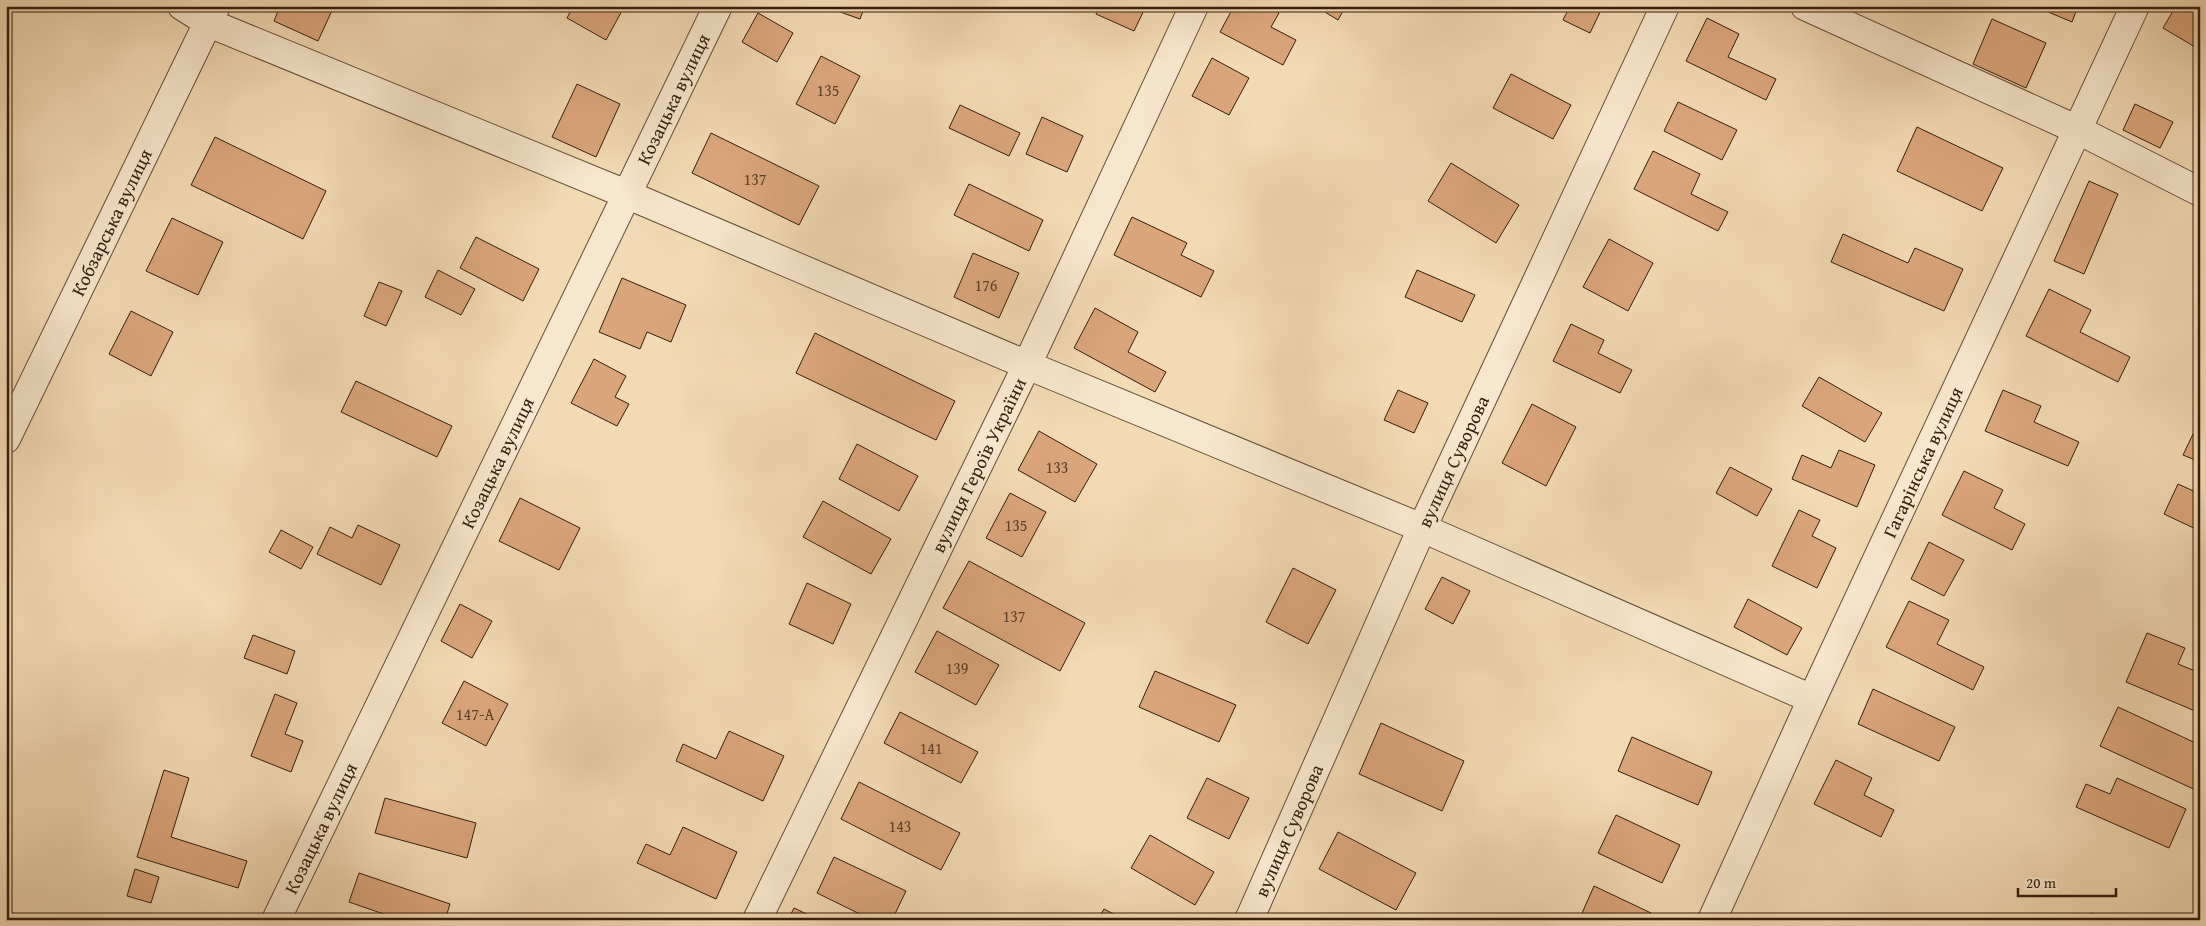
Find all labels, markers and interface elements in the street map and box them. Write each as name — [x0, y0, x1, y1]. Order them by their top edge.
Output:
street label: Козацька вулиця — [629, 28, 717, 169]
house number: 135 — [816, 78, 840, 102]
street label: Кобзарська вулиця — [64, 144, 159, 300]
house number: 137 — [743, 167, 767, 191]
house number: 176 — [974, 273, 998, 297]
street label: вулиця Героїв України — [924, 373, 1033, 557]
street label: Гагарінська вулиця — [1875, 382, 1970, 542]
street label: вулиця Суворова — [1410, 391, 1496, 532]
street label: Козацька вулиця — [453, 392, 541, 533]
house number: 133 — [1045, 455, 1069, 479]
house number: 135 — [1004, 513, 1028, 537]
house number: 137 — [1002, 604, 1026, 628]
house number: 139 — [945, 656, 969, 680]
house number: 147-А — [456, 702, 494, 726]
house number: 141 — [919, 736, 943, 760]
street label: Козацька вулиця — [277, 757, 364, 899]
street label: вулиця Суворова — [1247, 759, 1330, 901]
house number: 143 — [888, 814, 912, 838]
scale bar — [2018, 866, 2116, 898]
text: 20 m — [2026, 872, 2057, 893]

